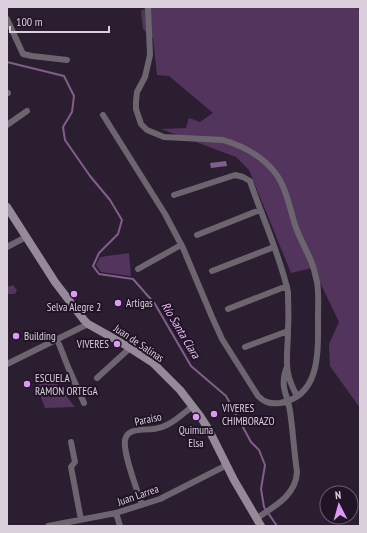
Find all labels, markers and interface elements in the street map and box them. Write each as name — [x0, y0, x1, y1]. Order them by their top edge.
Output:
scale bar — [10, 8, 109, 34]
text: 100 m — [16, 14, 43, 29]
marker: Selva Alegre 2 — [69, 289, 79, 299]
place label: Artigas — [126, 296, 153, 310]
marker: Artigas — [113, 298, 123, 308]
water label: Río Santa Clara — [158, 299, 204, 362]
place label: Selva Alegre 2 — [47, 300, 101, 314]
street label: Juan de Salinas — [110, 321, 167, 365]
place label: Building — [24, 329, 56, 343]
marker: Building — [11, 331, 21, 341]
place label: VIVERES — [76, 337, 109, 351]
marker: VIVERES — [112, 339, 122, 349]
place label: ESCUELA RAMON ORTEGA — [35, 371, 98, 398]
marker: ESCUELA RAMON ORTEGA — [22, 379, 32, 389]
place label: VIVERES CHIMBORAZO — [221, 401, 274, 428]
street label: Paraiso — [133, 409, 163, 429]
marker: VIVERES CHIMBORAZO — [209, 409, 219, 419]
marker: Quimuna Elsa — [191, 412, 201, 422]
place label: Quimuna Elsa — [179, 423, 213, 450]
street label: Juan Larrea — [115, 481, 161, 509]
north arrow — [319, 485, 359, 525]
text: N — [334, 488, 342, 502]

